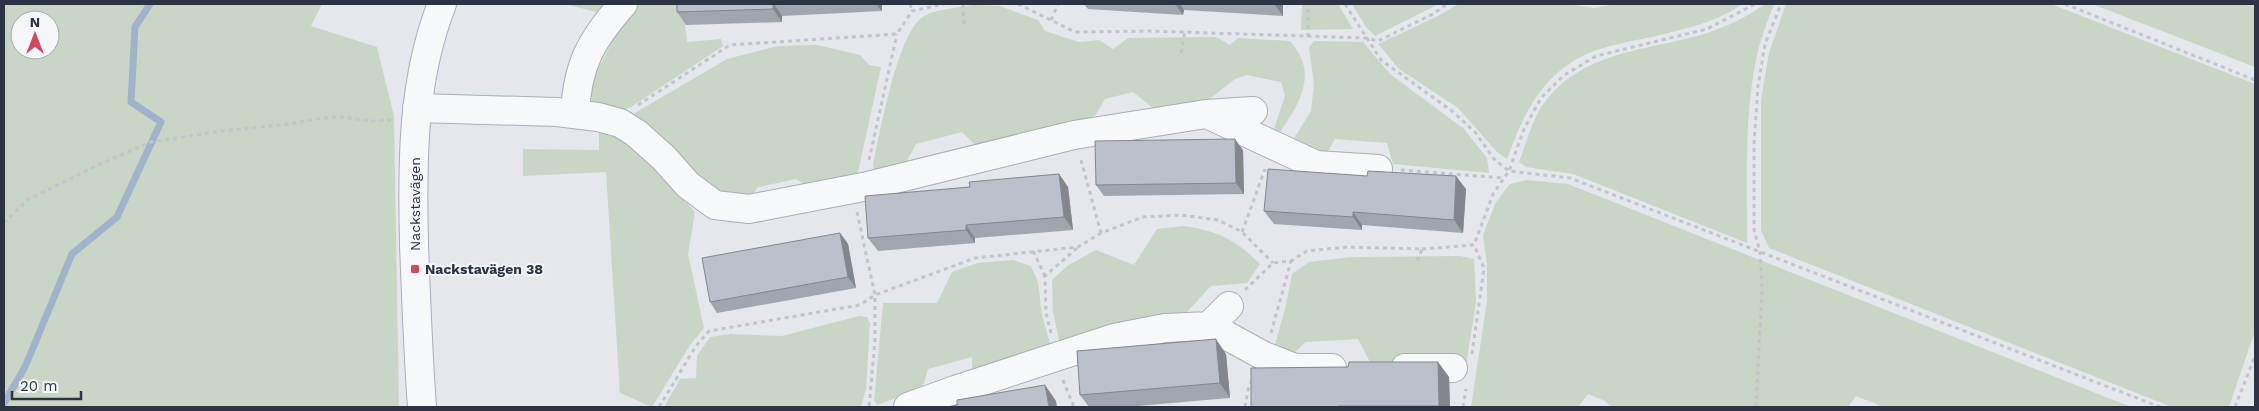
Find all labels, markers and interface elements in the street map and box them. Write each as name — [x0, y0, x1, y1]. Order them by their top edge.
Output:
north arrow — [10, 10, 60, 60]
text: N — [30, 14, 40, 30]
street label: Nackstavägen — [407, 157, 423, 251]
place label: Nackstavägen 38 — [425, 261, 543, 277]
marker: Nackstavägen 38 — [409, 263, 421, 275]
scale bar — [12, 368, 81, 400]
text: 20 m — [20, 377, 58, 395]

